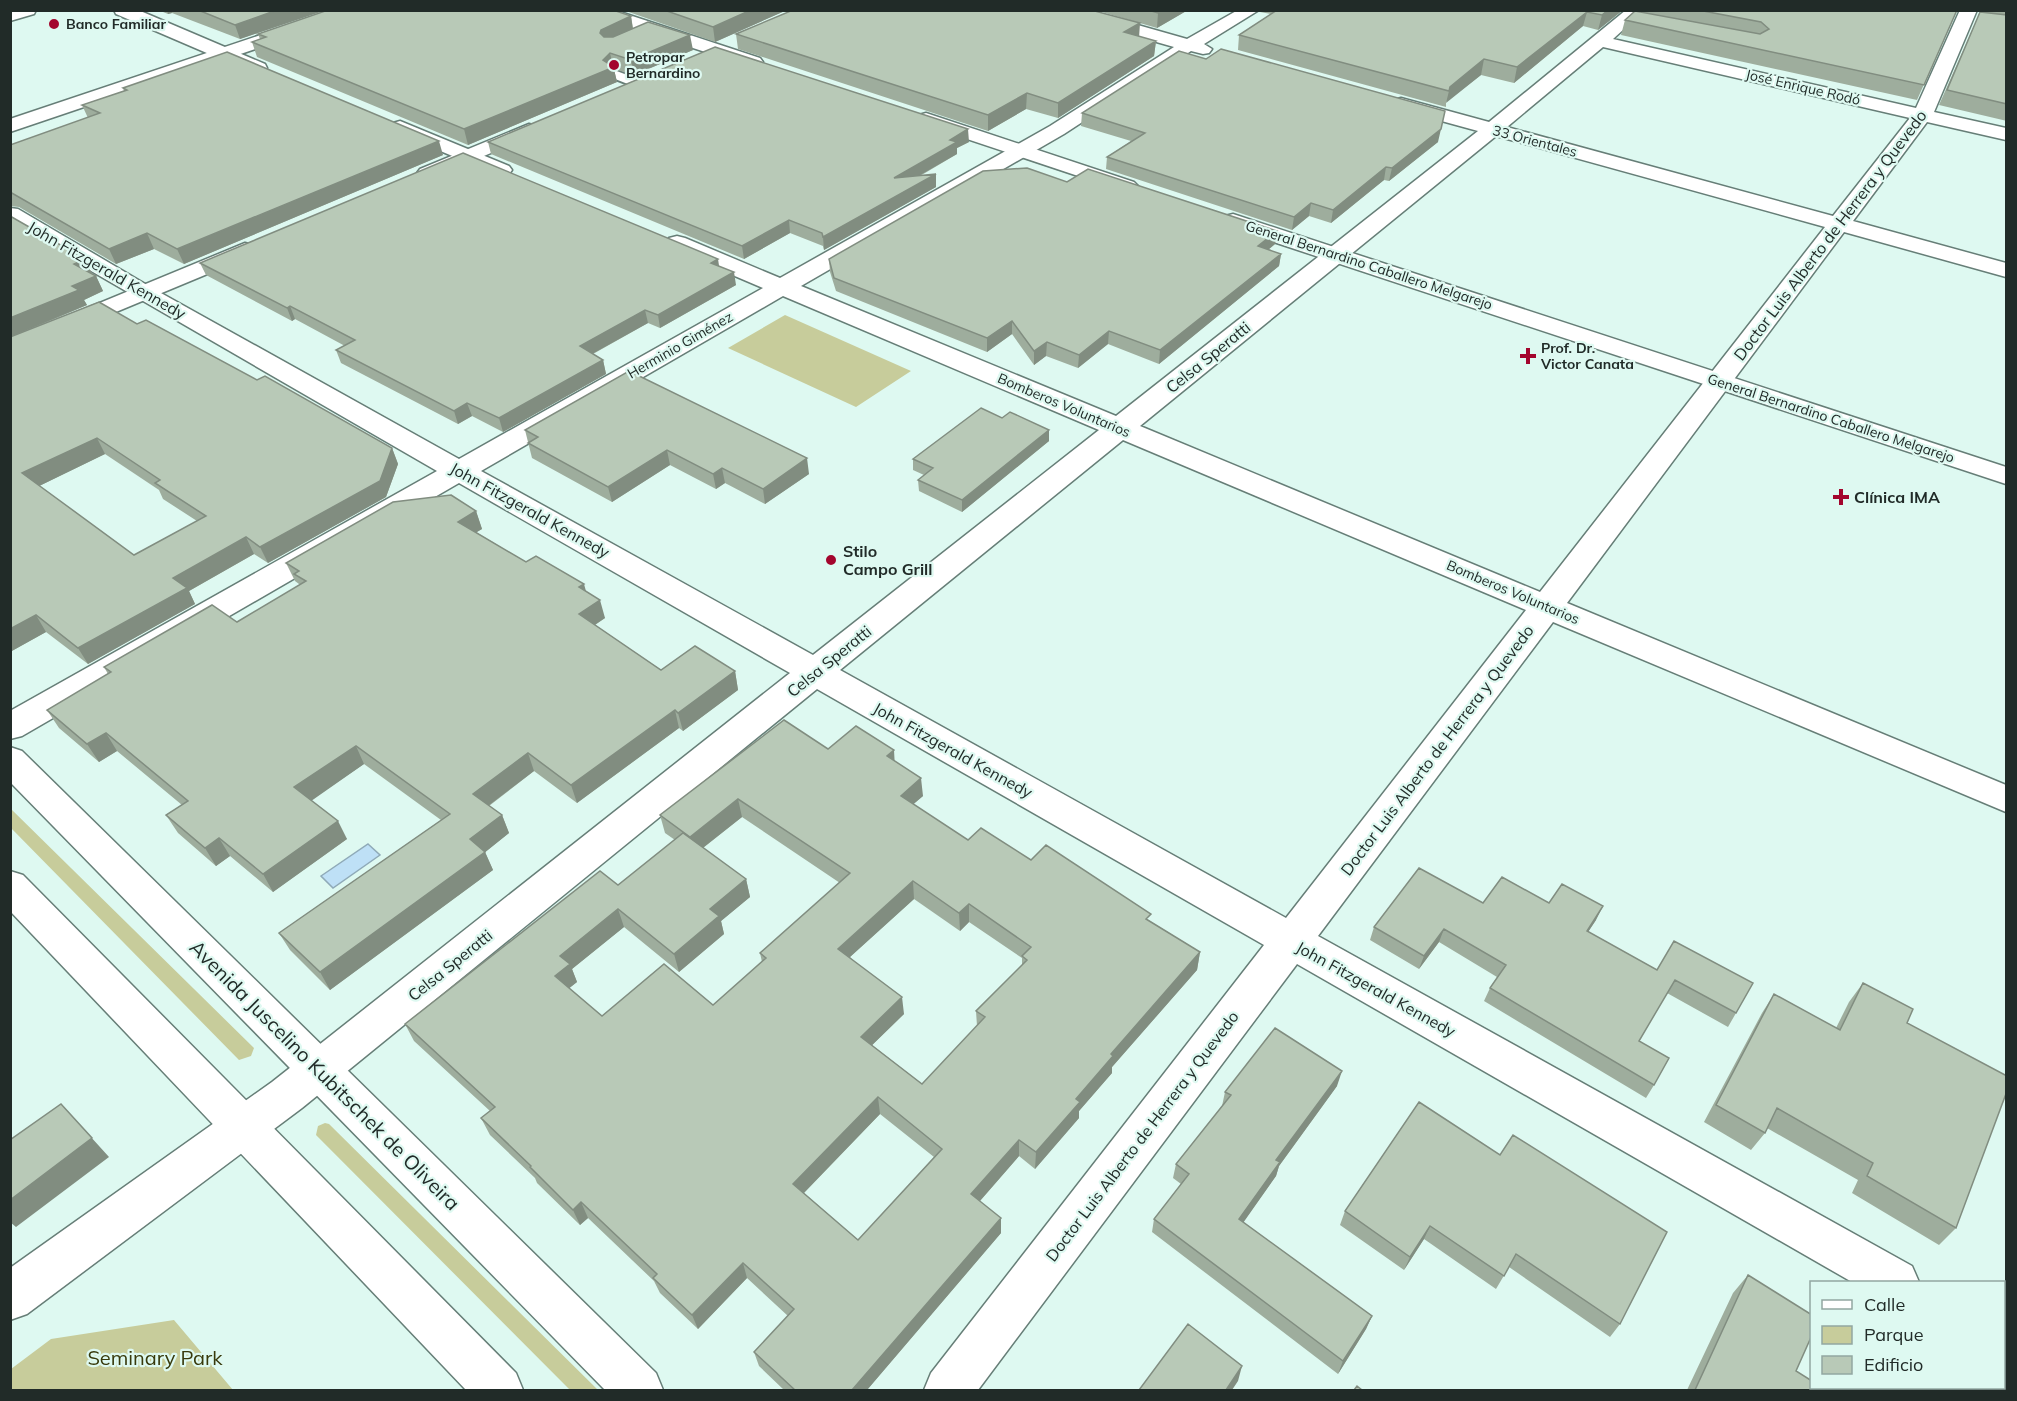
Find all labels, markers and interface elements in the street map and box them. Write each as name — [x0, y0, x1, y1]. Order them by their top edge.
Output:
place label: Banco Familiar — [66, 15, 166, 33]
marker: Banco Familiar — [47, 17, 61, 31]
place label: Petropar Bernardino — [626, 48, 700, 82]
marker: Petropar Bernardino — [607, 58, 621, 72]
street label: José Enrique Rodó — [1744, 65, 1862, 109]
street label: Doctor Luis Alberto de Herrera y Quevedo — [1729, 106, 1931, 364]
street label: 33 Orientales — [1491, 121, 1579, 161]
street label: John Fitzgerald Kennedy — [24, 216, 190, 324]
street label: General Bernardino Caballero Melgarejo — [1243, 216, 1495, 314]
street label: Herminio Giménez — [624, 308, 736, 382]
street label: Celsa Speratti — [1162, 317, 1254, 397]
place label: Prof. Dr. Victor Canata — [1540, 339, 1634, 373]
marker: Prof. Dr. Victor Canata — [1519, 347, 1537, 365]
street label: Bomberos Voluntarios — [995, 369, 1133, 441]
street label: General Bernardino Caballero Melgarejo — [1705, 369, 1957, 467]
street label: John Fitzgerald Kennedy — [447, 458, 614, 562]
place label: Clínica IMA — [1854, 487, 1940, 507]
marker: Clínica IMA — [1832, 488, 1850, 506]
place label: Stilo Campo Grill — [843, 541, 932, 579]
marker: Stilo Campo Grill — [824, 553, 838, 567]
street label: Bomberos Voluntarios — [1444, 556, 1582, 628]
street label: Celsa Speratti — [783, 621, 875, 701]
street label: Doctor Luis Alberto de Herrera y Quevedo — [1336, 621, 1538, 879]
street label: John Fitzgerald Kennedy — [870, 698, 1037, 802]
street label: Celsa Speratti — [404, 925, 496, 1005]
street label: Avenida Juscelino Kubitschek de Oliveira — [185, 935, 465, 1215]
street label: John Fitzgerald Kennedy — [1293, 937, 1460, 1041]
street label: Doctor Luis Alberto de Herrera y Quevedo — [1041, 1007, 1243, 1265]
legend — [1810, 1281, 2005, 1389]
text: Calle — [1864, 1293, 1905, 1316]
text: Parque — [1864, 1323, 1923, 1346]
park label: Seminary Park — [87, 1345, 223, 1370]
text: Edificio — [1864, 1353, 1923, 1376]

